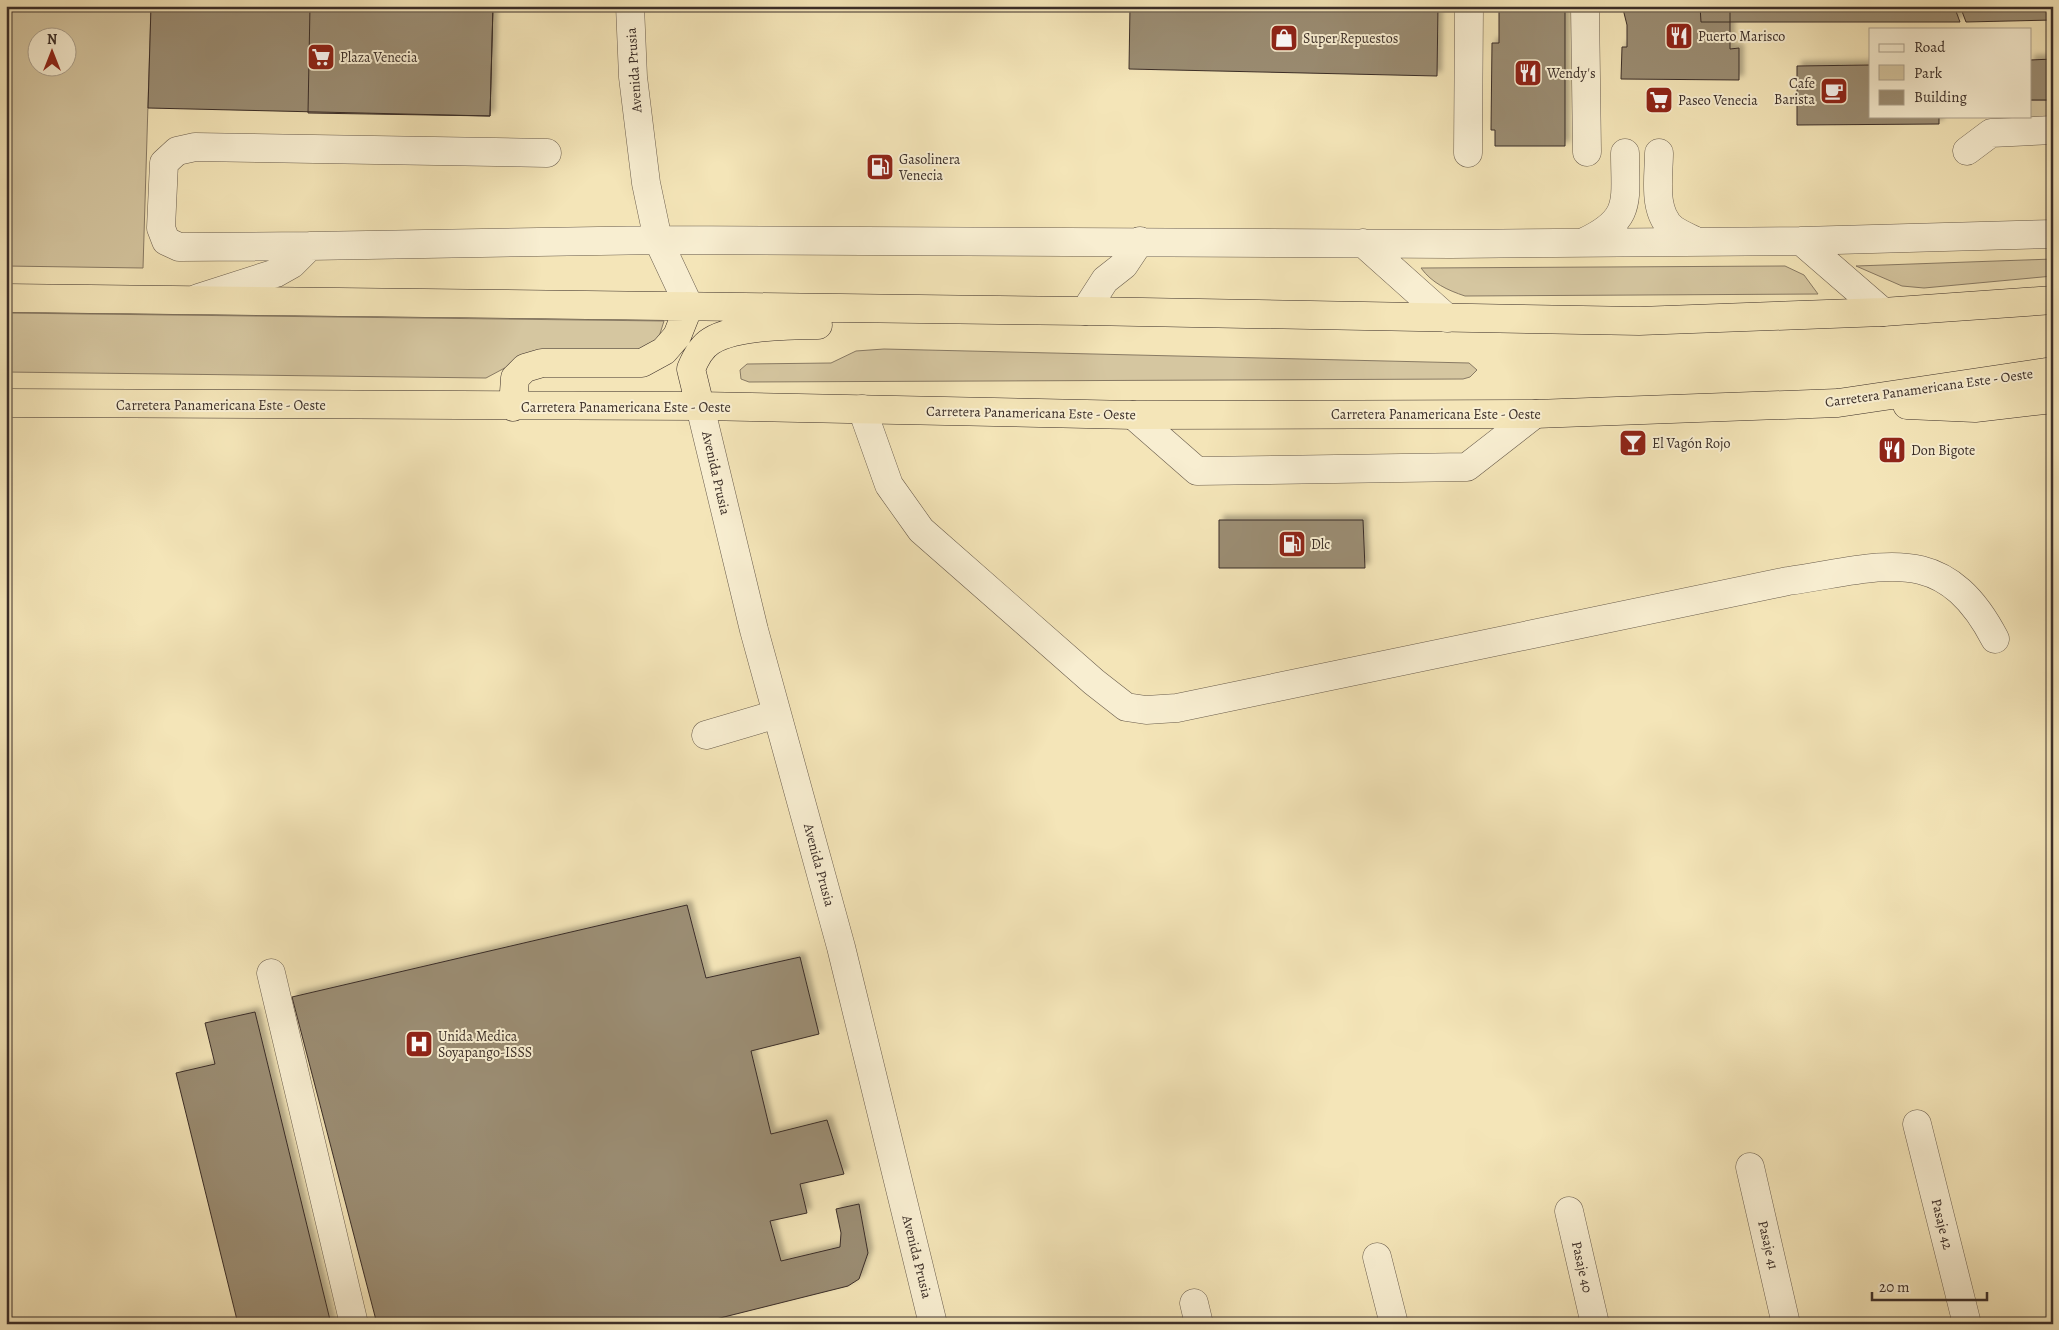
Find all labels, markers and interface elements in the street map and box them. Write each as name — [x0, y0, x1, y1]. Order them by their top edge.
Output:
restaurant icon: Puerto Marisco — [1664, 21, 1694, 51]
shop icon: Super Repuestos — [1269, 23, 1299, 53]
street label: Avenida Prusia — [622, 26, 647, 114]
place label: Puerto Marisco — [1698, 27, 1785, 46]
north arrow — [28, 28, 78, 78]
legend — [1869, 28, 2032, 118]
place label: Super Repuestos — [1303, 29, 1398, 48]
text: N — [47, 30, 57, 49]
text: Road — [1914, 37, 1946, 57]
supermarket icon: Plaza Venecia — [306, 42, 336, 72]
place label: Plaza Venecia — [340, 48, 418, 67]
restaurant icon: Wendy's — [1513, 58, 1543, 88]
text: Park — [1914, 63, 1943, 83]
place label: Wendy's — [1546, 64, 1596, 83]
place label: Cafe Barista — [1774, 74, 1815, 109]
cafe icon: Cafe Barista — [1819, 76, 1849, 106]
supermarket icon: Paseo Venecia — [1644, 85, 1674, 115]
text: Building — [1914, 87, 1967, 107]
place label: Paseo Venecia — [1678, 91, 1758, 110]
place label: Gasolinera Venecia — [898, 150, 961, 185]
fuel station icon: Gasolinera Venecia — [865, 152, 895, 182]
street label: Carretera Panamericana Este - Oeste — [1824, 364, 2034, 412]
street label: Carretera Panamericana Este - Oeste — [116, 396, 326, 415]
street label: Carretera Panamericana Este - Oeste — [521, 398, 731, 417]
street label: Carretera Panamericana Este - Oeste — [926, 402, 1136, 424]
street label: Carretera Panamericana Este - Oeste — [1331, 405, 1541, 424]
street label: Avenida Prusia — [697, 428, 735, 517]
bar icon: El Vagón Rojo — [1618, 428, 1648, 458]
place label: El Vagón Rojo — [1652, 434, 1730, 453]
restaurant icon: Don Bigote — [1877, 435, 1907, 465]
place label: Don Bigote — [1911, 441, 1975, 460]
fuel station icon: Dlc — [1277, 529, 1307, 559]
place label: Dlc — [1311, 535, 1330, 554]
street label: Avenida Prusia — [799, 820, 839, 909]
place label: Unida Medica Soyapango-ISSS — [438, 1027, 532, 1062]
hospital icon: Unida Medica Soyapango-ISSS — [404, 1029, 434, 1059]
street label: Pasaje 42 — [1927, 1197, 1958, 1252]
street label: Avenida Prusia — [897, 1212, 937, 1301]
street label: Pasaje 41 — [1753, 1219, 1783, 1272]
street label: Pasaje 40 — [1567, 1239, 1597, 1295]
scale bar — [1872, 1270, 1986, 1302]
text: 20 m — [1879, 1277, 1910, 1297]

